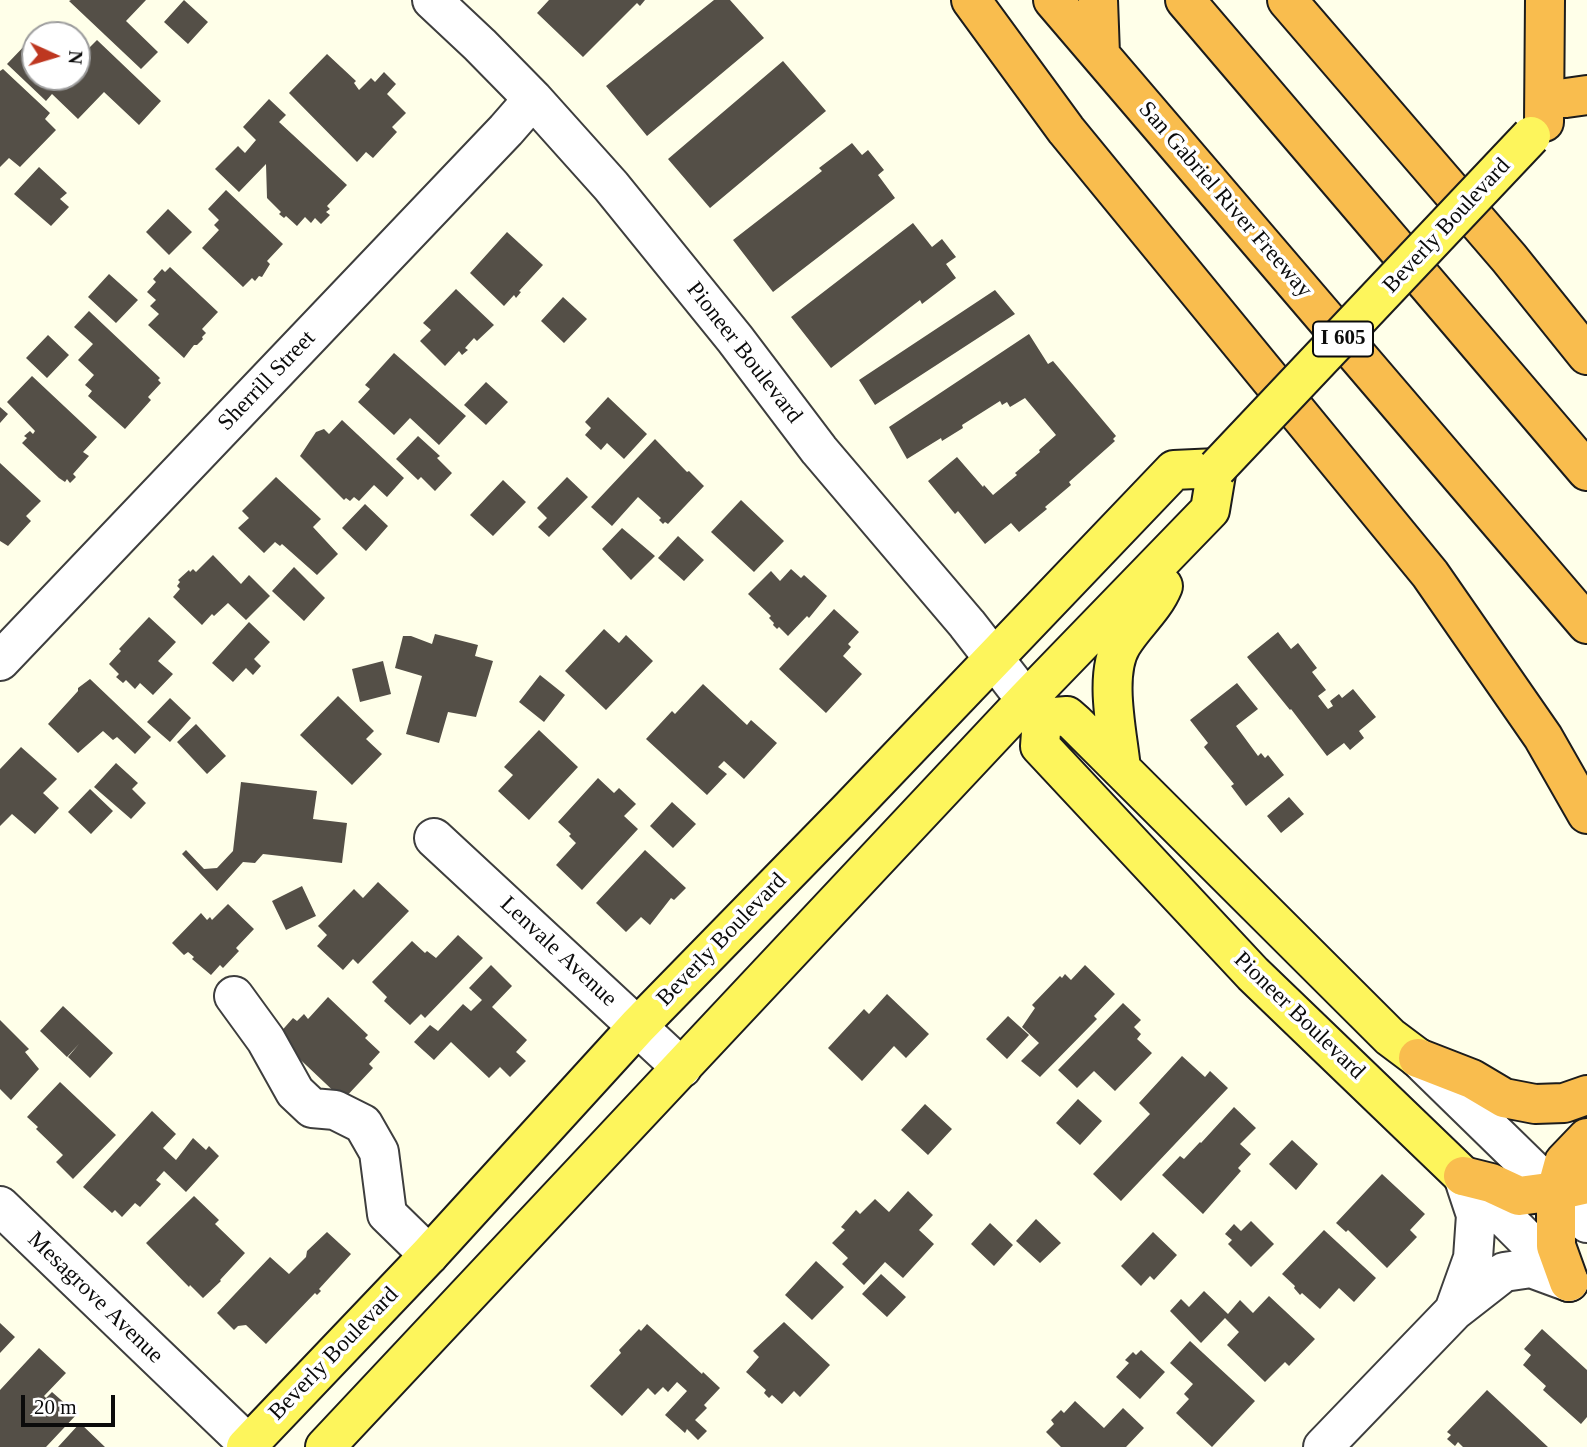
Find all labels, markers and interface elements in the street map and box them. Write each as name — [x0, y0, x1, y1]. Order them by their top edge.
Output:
north arrow — [21, 21, 91, 91]
text: N — [64, 50, 86, 65]
street label: San Gabriel River Freeway — [1132, 96, 1318, 304]
street label: Beverly Boulevard — [1377, 153, 1517, 299]
street label: Pioneer Boulevard — [680, 277, 808, 429]
road number: I 605 — [1313, 322, 1373, 356]
street label: Sherrill Street — [212, 325, 322, 437]
street label: Beverly Boulevard — [652, 868, 792, 1012]
street label: Lenvale Avenue — [494, 891, 622, 1013]
street label: Pioneer Boulevard — [1228, 946, 1370, 1086]
street label: Mesagrove Avenue — [21, 1226, 169, 1370]
street label: Beverly Boulevard — [264, 1282, 404, 1426]
scale bar — [24, 1380, 119, 1424]
text: 20 m — [34, 1395, 77, 1419]

